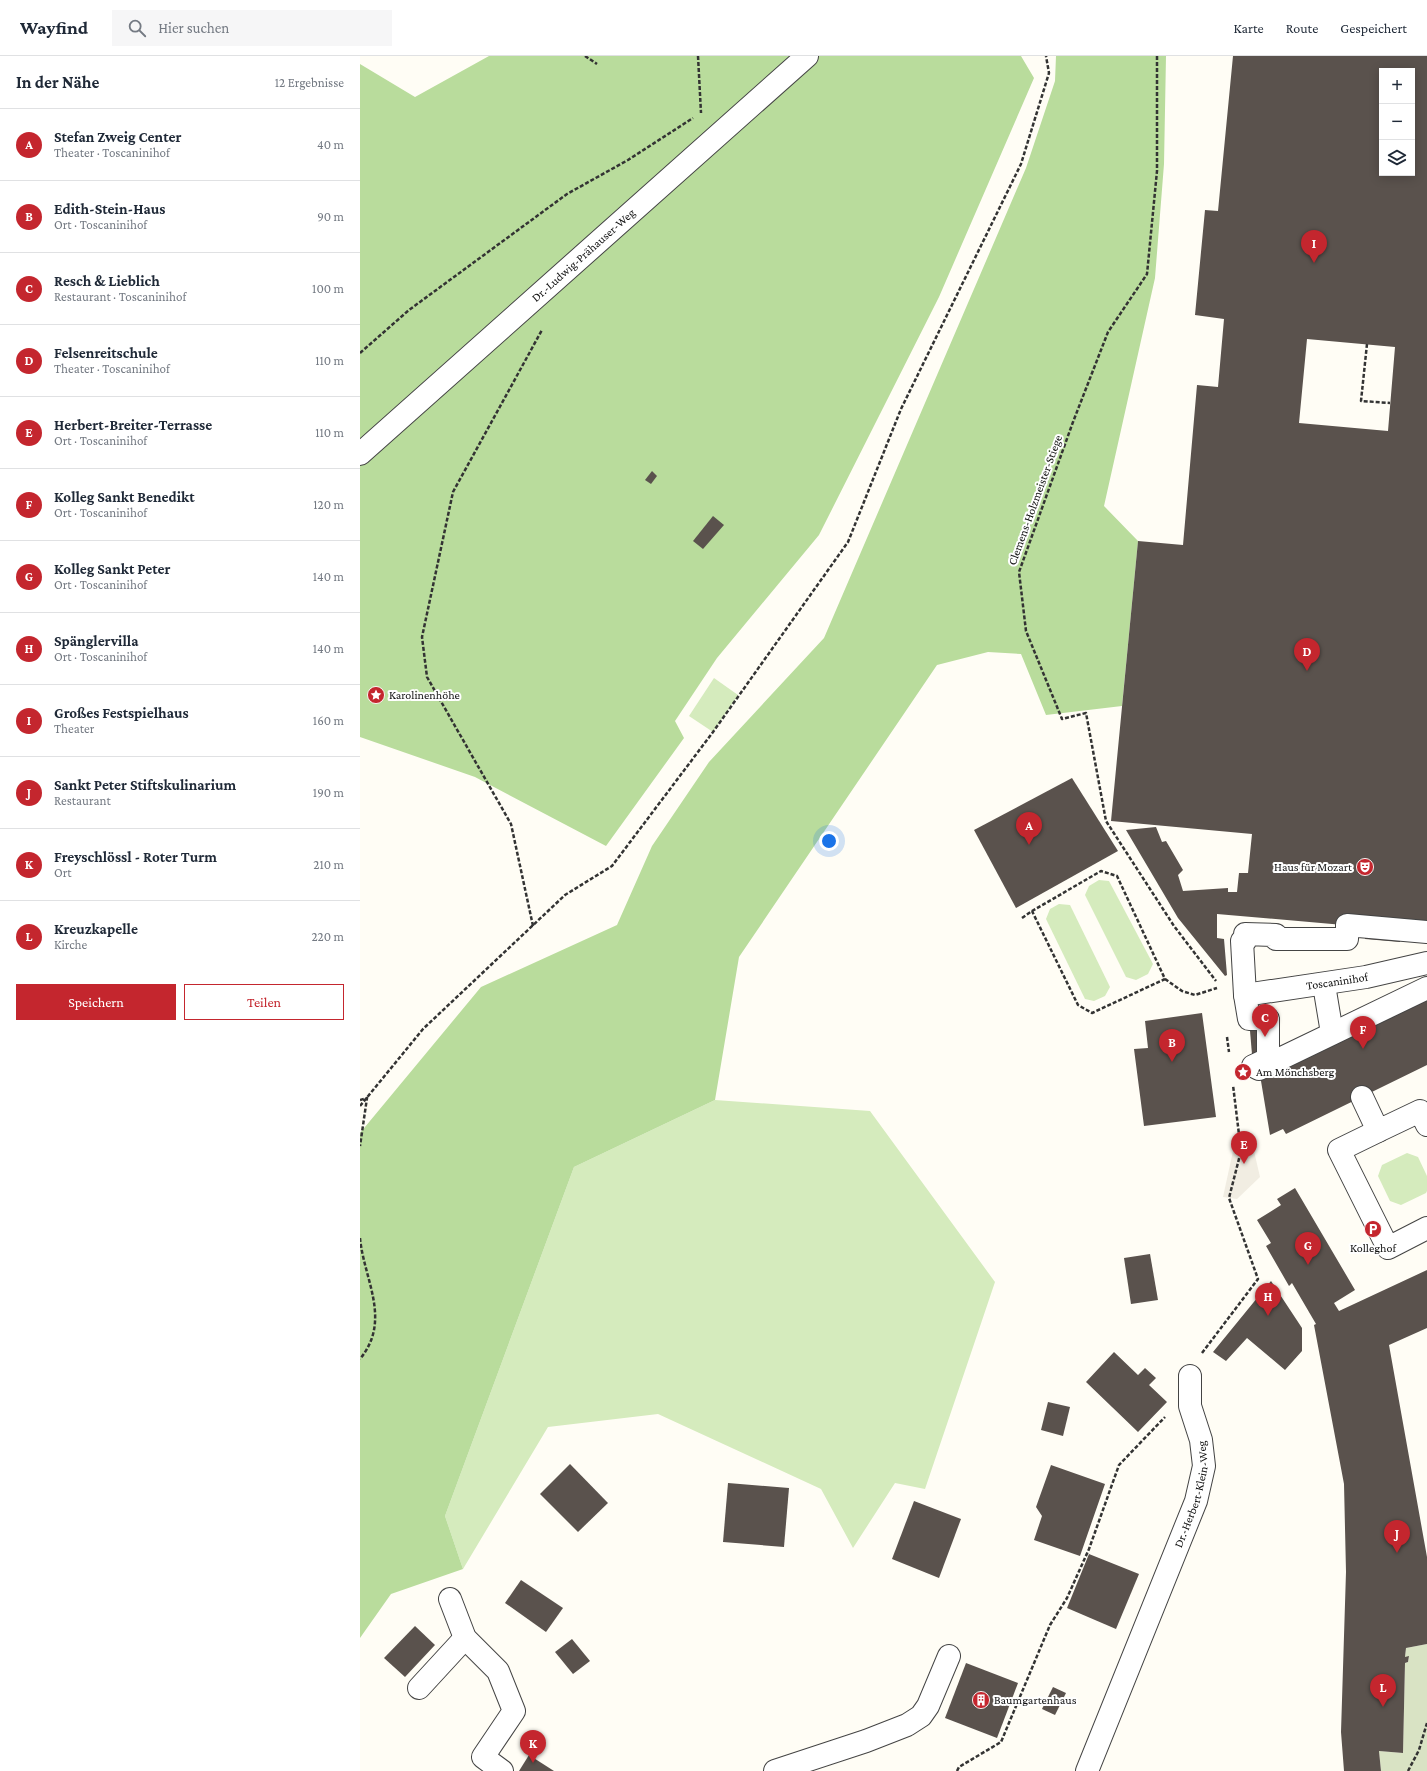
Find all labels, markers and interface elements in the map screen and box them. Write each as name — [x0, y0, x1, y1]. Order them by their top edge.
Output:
search box — [112, 10, 392, 46]
text: Wayfind — [20, 17, 88, 38]
icon: search — [126, 17, 148, 39]
text: Hier suchen — [158, 20, 229, 36]
text: Karte — [1234, 20, 1264, 36]
text: Route — [1286, 20, 1318, 36]
text: Gespeichert — [1340, 20, 1407, 36]
map controls — [1379, 68, 1415, 176]
button: + — [1379, 68, 1415, 104]
text: In der Nähe — [16, 73, 99, 92]
text: 12 Ergebnisse — [275, 75, 344, 90]
button: − — [1379, 104, 1415, 140]
text: Stefan Zweig Center — [54, 129, 181, 145]
text: A — [25, 137, 33, 152]
text: 40 m — [317, 137, 344, 152]
button: layers — [1379, 140, 1415, 176]
text: Theater · Toscaninihof — [54, 145, 170, 160]
text: Edith-Stein-Haus — [54, 201, 165, 217]
street label: Dr.-Ludwig-Prähauser-Weg — [529, 205, 638, 305]
text: B — [25, 209, 33, 224]
text: 90 m — [317, 209, 344, 224]
text: Ort · Toscaninihof — [54, 217, 147, 232]
pin: I — [1301, 230, 1327, 263]
text: Resch & Lieblich — [54, 273, 160, 289]
text: C — [25, 281, 33, 296]
text: 100 m — [312, 281, 344, 296]
text: Restaurant · Toscaninihof — [54, 289, 186, 304]
text: Felsenreitschule — [54, 345, 158, 361]
text: D — [25, 353, 33, 368]
text: 110 m — [315, 353, 344, 368]
text: Theater · Toscaninihof — [54, 361, 170, 376]
text: Herbert-Breiter-Terrasse — [54, 417, 212, 433]
text: E — [25, 425, 33, 440]
text: 110 m — [315, 425, 344, 440]
text: Ort · Toscaninihof — [54, 433, 147, 448]
street label: Clemens-Holzmeister-Stiege — [1005, 433, 1065, 567]
text: Kolleg Sankt Benedikt — [54, 489, 195, 505]
text: F — [26, 497, 32, 512]
text: 120 m — [313, 497, 344, 512]
text: Ort · Toscaninihof — [54, 505, 147, 520]
text: Kolleg Sankt Peter — [54, 561, 170, 577]
text: G — [25, 569, 33, 584]
text: 140 m — [313, 569, 344, 584]
text: Ort · Toscaninihof — [54, 577, 147, 592]
text: Spänglervilla — [54, 633, 139, 649]
pin: D — [1294, 638, 1320, 671]
text: H — [25, 641, 33, 656]
text: 140 m — [313, 641, 344, 656]
text: Ort · Toscaninihof — [54, 649, 147, 664]
place icon: Karolinenhöhe — [366, 685, 386, 705]
place label: Karolinenhöhe — [389, 688, 460, 702]
text: Großes Festspielhaus — [54, 705, 189, 721]
text: I — [27, 713, 31, 728]
text: 160 m — [313, 713, 344, 728]
text: Theater — [54, 721, 94, 736]
text: Sankt Peter Stiftskulinarium — [54, 777, 236, 793]
text: J — [27, 785, 31, 800]
text: 190 m — [313, 785, 344, 800]
text: Restaurant — [54, 793, 111, 808]
pin: A — [1016, 812, 1042, 845]
your location — [819, 831, 839, 851]
text: Freyschlössl - Roter Turm — [54, 849, 217, 865]
text: K — [25, 857, 33, 872]
text: 210 m — [313, 857, 344, 872]
theatre icon: Haus für Mozart — [1355, 857, 1375, 877]
place label: Haus für Mozart — [1274, 860, 1353, 874]
text: Ort — [54, 865, 72, 880]
text: Kreuzkapelle — [54, 921, 138, 937]
text: L — [26, 929, 33, 944]
text: 220 m — [311, 929, 344, 944]
text: Kirche — [54, 937, 87, 952]
street label: Toscaninihof — [1305, 969, 1371, 993]
button: Speichern — [16, 984, 176, 1020]
button: Teilen — [184, 984, 344, 1020]
pin: C — [1252, 1004, 1278, 1037]
pin: F — [1350, 1016, 1376, 1049]
pin: B — [1159, 1029, 1185, 1062]
place icon: Am Mönchsberg — [1233, 1062, 1253, 1082]
place label: Am Mönchsberg — [1256, 1065, 1335, 1079]
pin: E — [1231, 1131, 1257, 1164]
parking icon: Kolleghof — [1363, 1219, 1383, 1239]
pin: G — [1295, 1232, 1321, 1265]
place label: Kolleghof — [1350, 1241, 1397, 1255]
pin: H — [1255, 1283, 1281, 1316]
street label: Dr.-Herbert-Klein-Weg — [1171, 1440, 1211, 1550]
pin: J — [1384, 1520, 1410, 1553]
pin: L — [1370, 1674, 1396, 1707]
building icon: Baumgartenhaus — [971, 1690, 991, 1710]
place label: Baumgartenhaus — [994, 1693, 1077, 1707]
pin: K — [520, 1730, 546, 1763]

